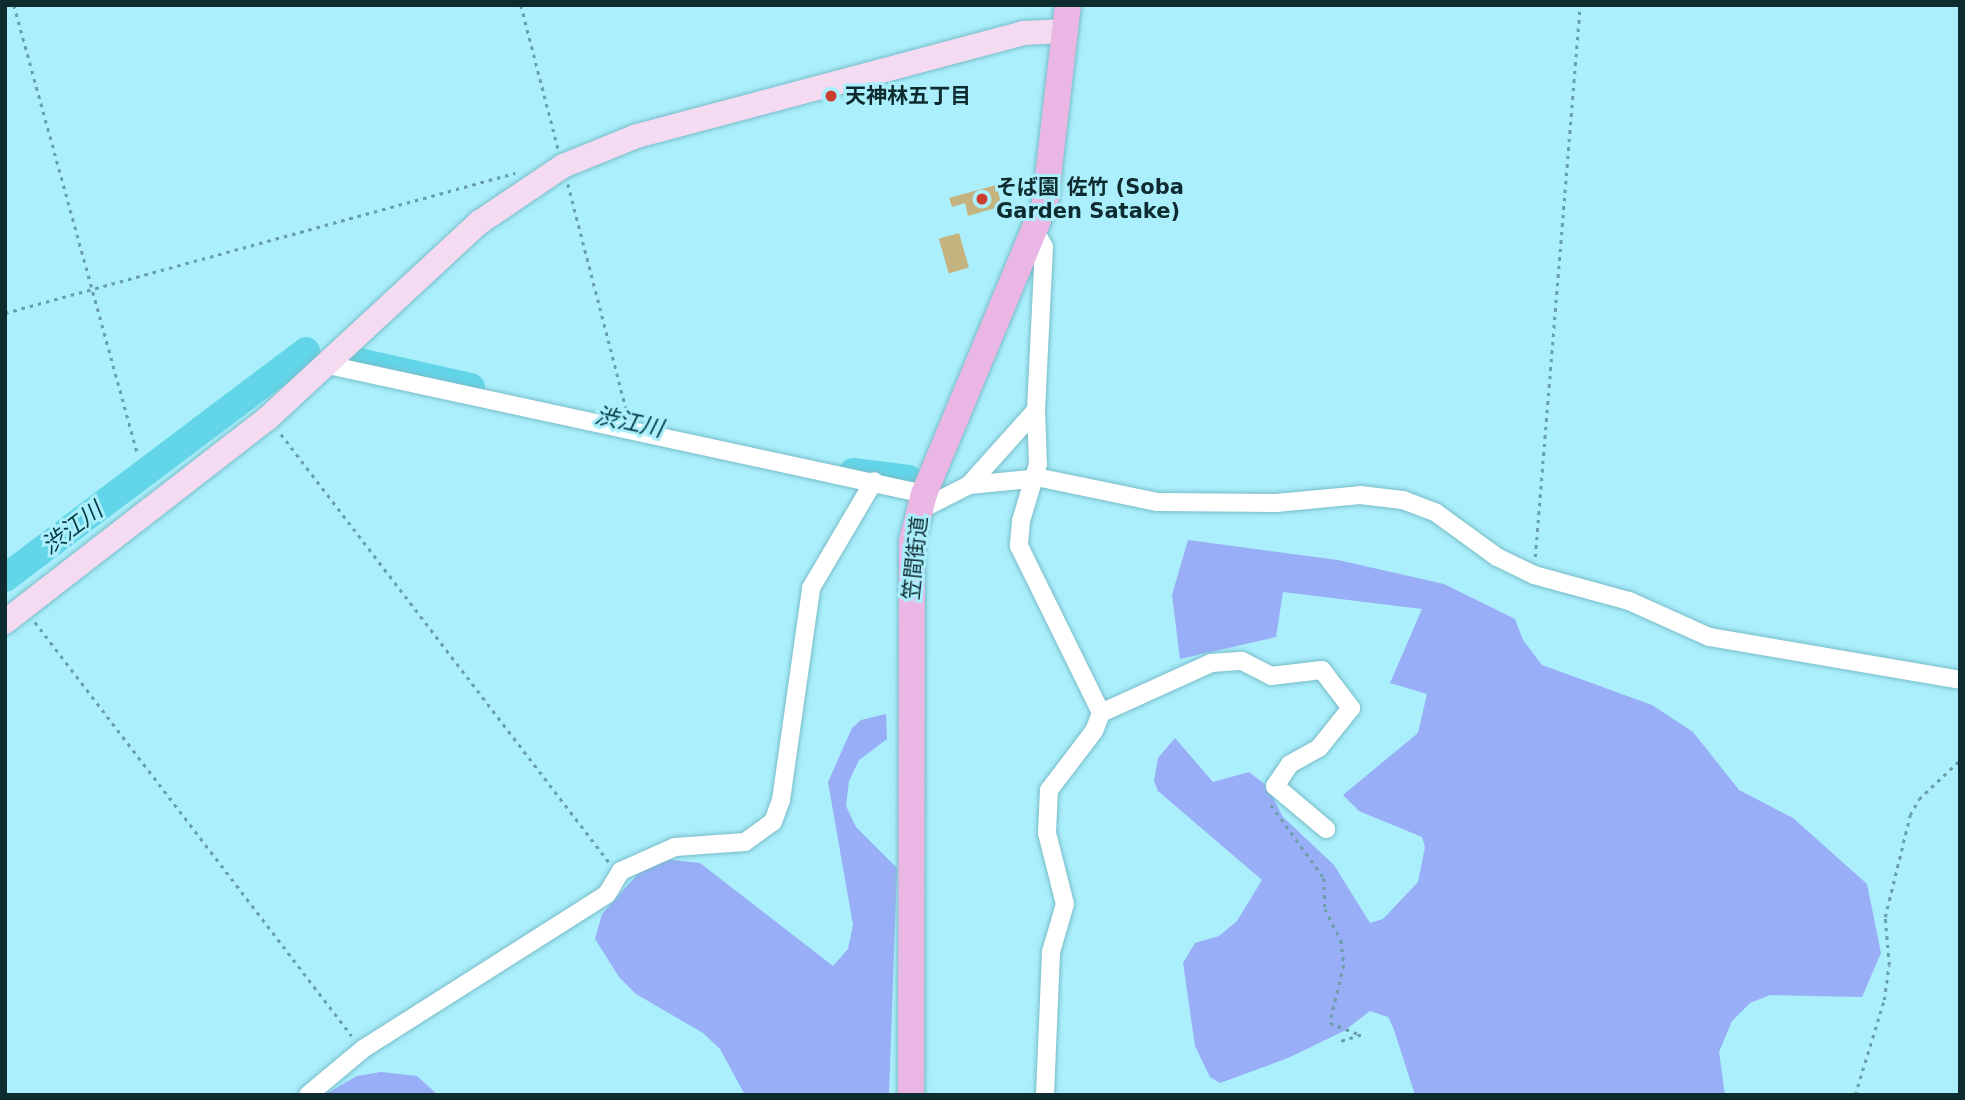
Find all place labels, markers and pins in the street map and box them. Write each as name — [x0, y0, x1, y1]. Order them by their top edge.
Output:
place label: 天神林五丁目 — [845, 83, 971, 109]
marker: 天神林五丁目 — [823, 88, 839, 104]
place label: そば園 佐竹 (Soba Garden Satake) — [996, 174, 1184, 224]
marker: そば園 佐竹 (Soba Garden Satake) — [974, 191, 990, 207]

